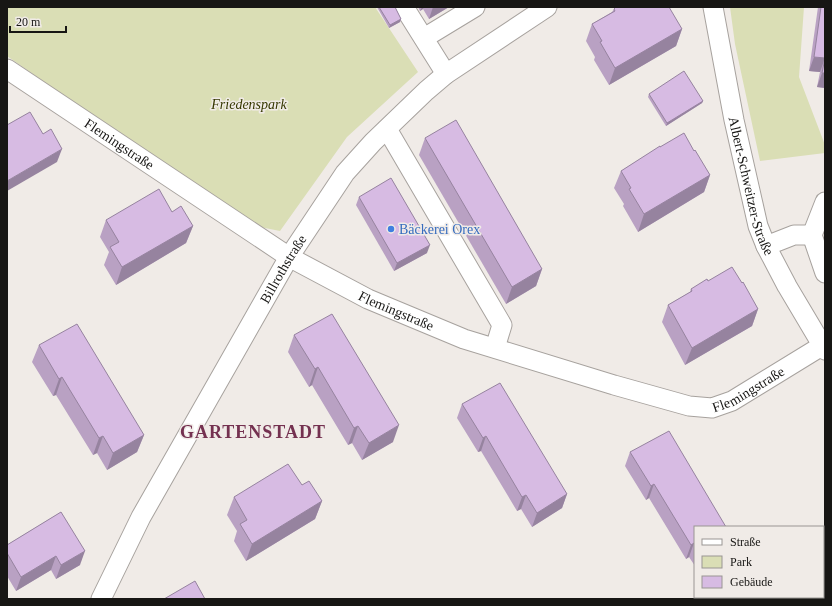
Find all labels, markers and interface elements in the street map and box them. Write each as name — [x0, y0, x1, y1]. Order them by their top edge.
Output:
scale bar — [10, 8, 66, 34]
text: 20 m — [16, 15, 41, 29]
park label: Friedenspark — [210, 97, 287, 112]
street label: Albert-Schweitzer-Straße — [725, 115, 777, 258]
street label: Flemingstraße — [82, 116, 157, 173]
place label: Bäckerei Orex — [399, 222, 480, 237]
marker: Bäckerei Orex — [386, 224, 396, 234]
street label: Billrothstraße — [257, 232, 310, 306]
street label: Flemingstraße — [356, 288, 436, 334]
street label: Flemingstraße — [710, 364, 787, 415]
district label: GARTENSTADT — [180, 422, 326, 442]
legend — [694, 526, 824, 598]
text: Straße — [730, 535, 761, 549]
text: Park — [730, 555, 752, 569]
text: Gebäude — [730, 575, 773, 589]

